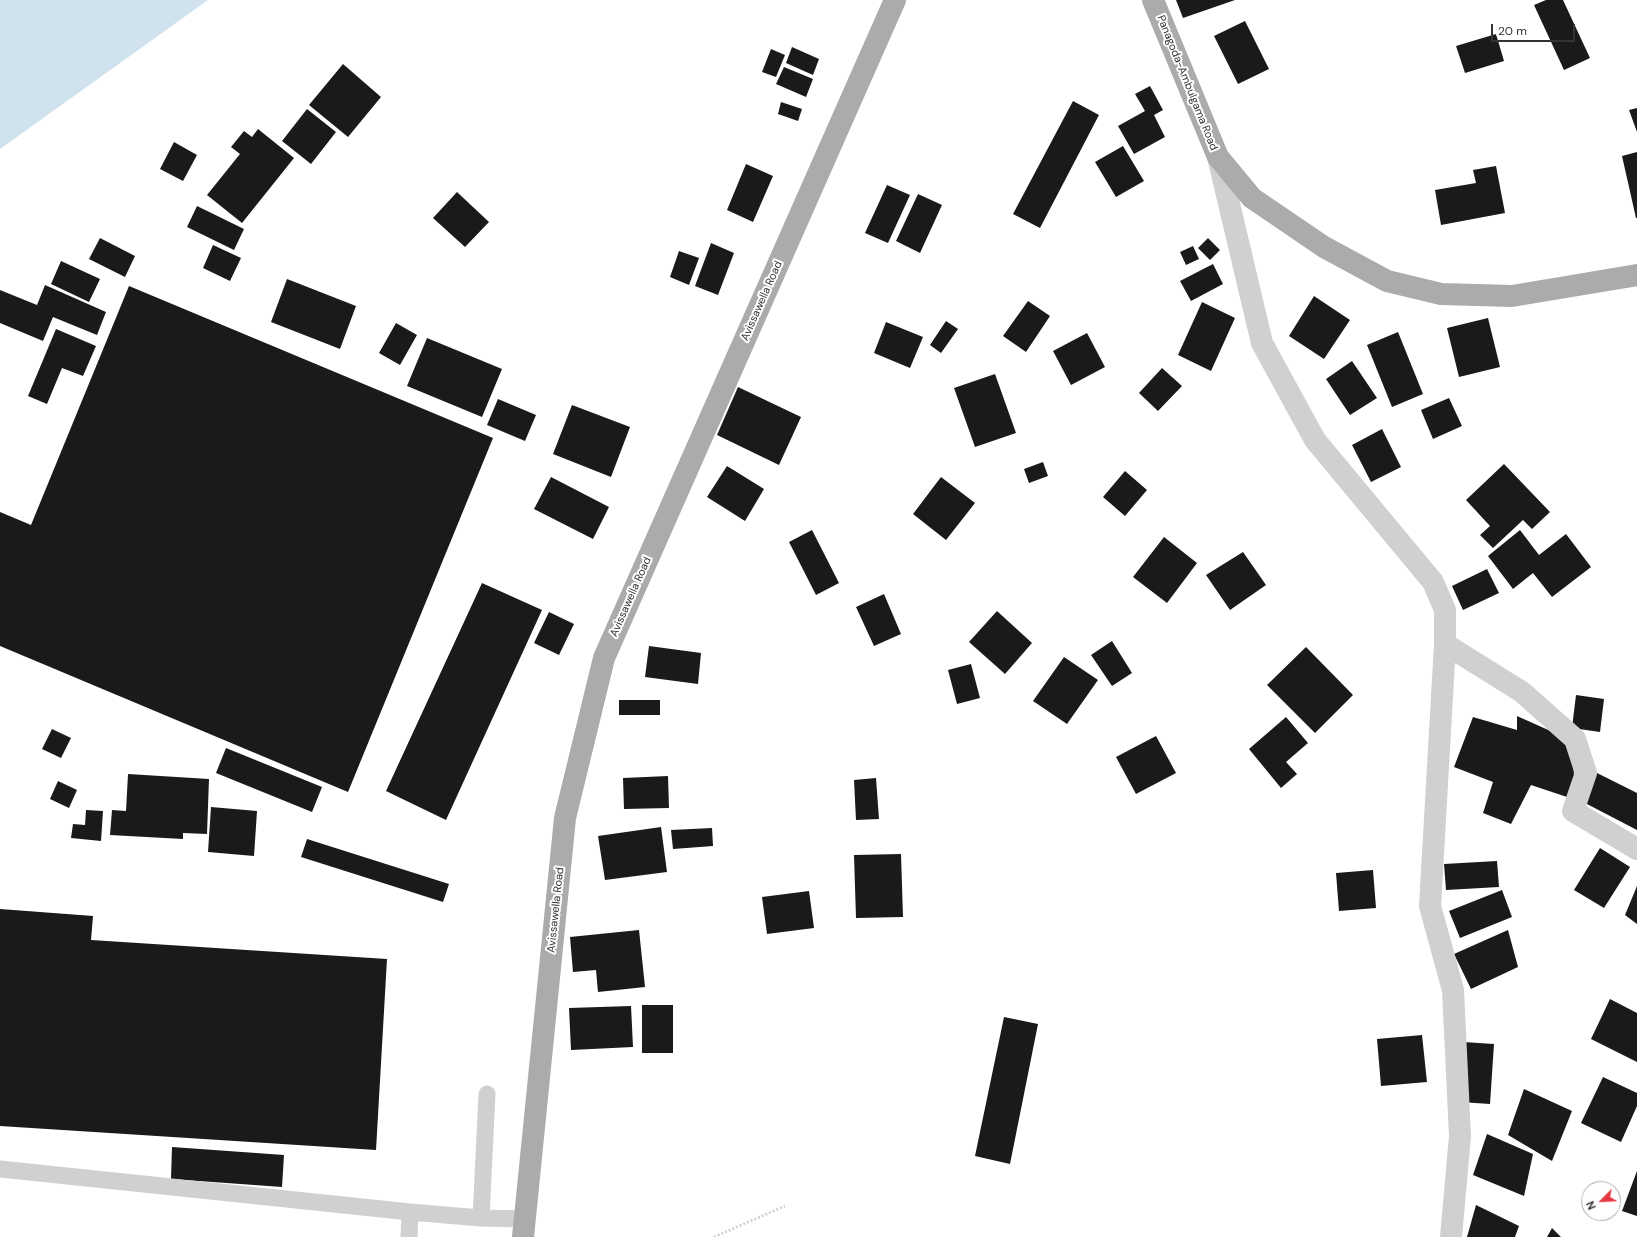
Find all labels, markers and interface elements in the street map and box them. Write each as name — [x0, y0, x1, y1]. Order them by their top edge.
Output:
street label: Panagoda-Ambulgama Road — [1154, 14, 1220, 152]
scale bar — [1493, 16, 1577, 42]
text: 20 m — [1498, 23, 1527, 39]
street label: Avissawella Road — [738, 259, 786, 343]
street label: Avissawella Road — [607, 555, 655, 639]
street label: Avissawella Road — [545, 867, 567, 953]
north arrow — [1581, 1181, 1621, 1221]
text: N — [1583, 1199, 1599, 1212]

